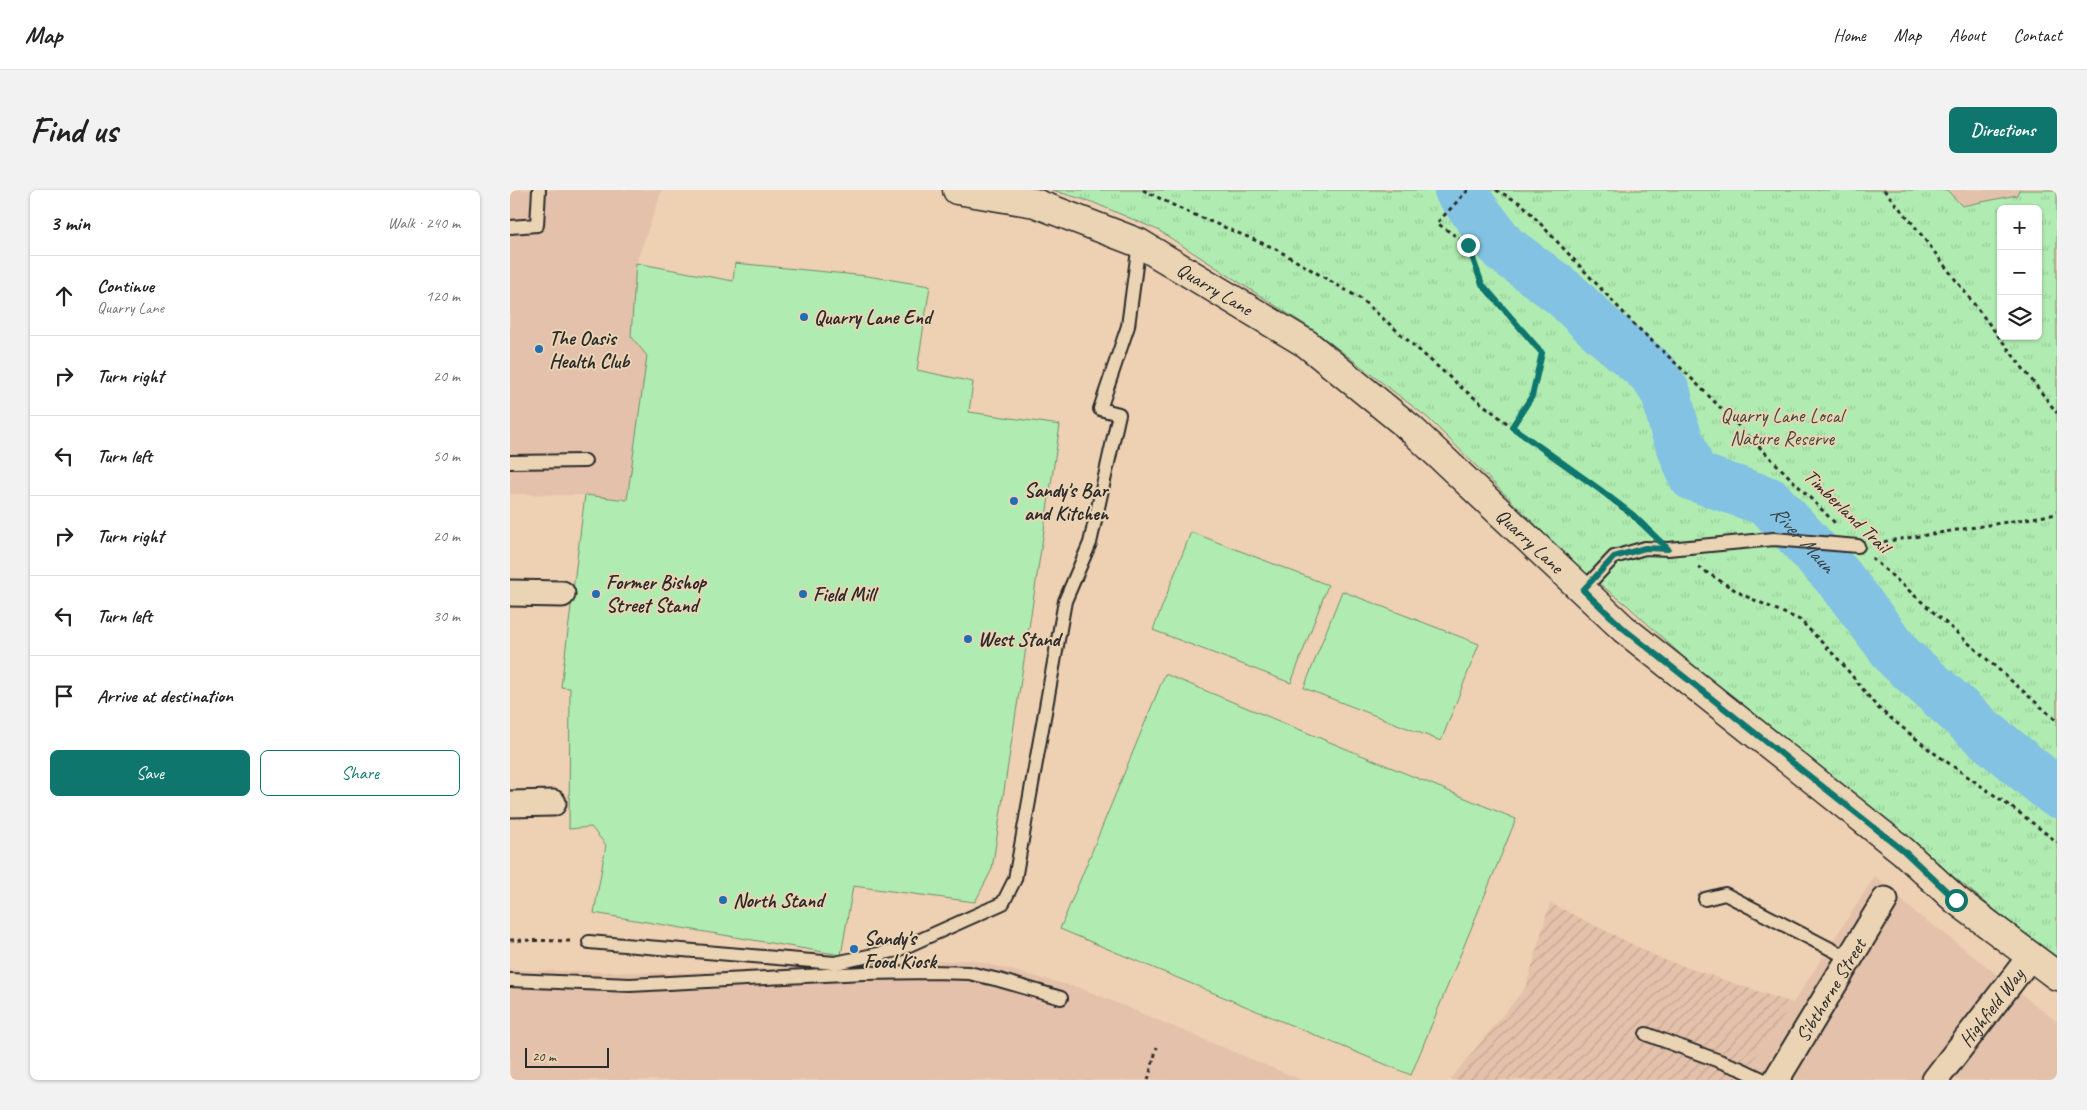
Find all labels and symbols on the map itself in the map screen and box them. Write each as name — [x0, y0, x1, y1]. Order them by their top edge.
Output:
route end — [1457, 234, 1480, 257]
street label: Quarry Lane — [1172, 256, 1258, 322]
place label: Quarry Lane End — [814, 305, 935, 330]
marker: Quarry Lane End — [798, 311, 810, 323]
place label: The Oasis Health Club — [549, 326, 630, 374]
marker: The Oasis Health Club — [533, 343, 545, 355]
park label: Quarry Lane Local Nature Reserve — [1721, 403, 1847, 451]
street label: Timberland Trail — [1799, 464, 1898, 561]
place label: Sandy's Bar and Kitchen — [1024, 478, 1110, 526]
marker: Sandy's Bar and Kitchen — [1008, 495, 1020, 507]
water label: River Maun — [1765, 500, 1842, 580]
street label: Quarry Lane — [1491, 503, 1570, 579]
place label: Former Bishop Street Stand — [606, 570, 707, 618]
place label: Field Mill — [813, 582, 880, 607]
marker: Former Bishop Street Stand — [590, 588, 602, 600]
marker: Field Mill — [797, 588, 809, 600]
place label: West Stand — [978, 627, 1064, 652]
marker: West Stand — [962, 633, 974, 645]
place label: North Stand — [733, 888, 827, 913]
route start — [1945, 889, 1968, 912]
marker: North Stand — [717, 894, 729, 906]
place label: Sandy's Food Kiosk — [864, 926, 937, 974]
street label: Sibthorne Street — [1790, 932, 1872, 1046]
marker: Sandy's Food Kiosk — [848, 943, 860, 955]
street label: Highfield Way — [1953, 962, 2030, 1051]
scale bar — [525, 1045, 609, 1068]

